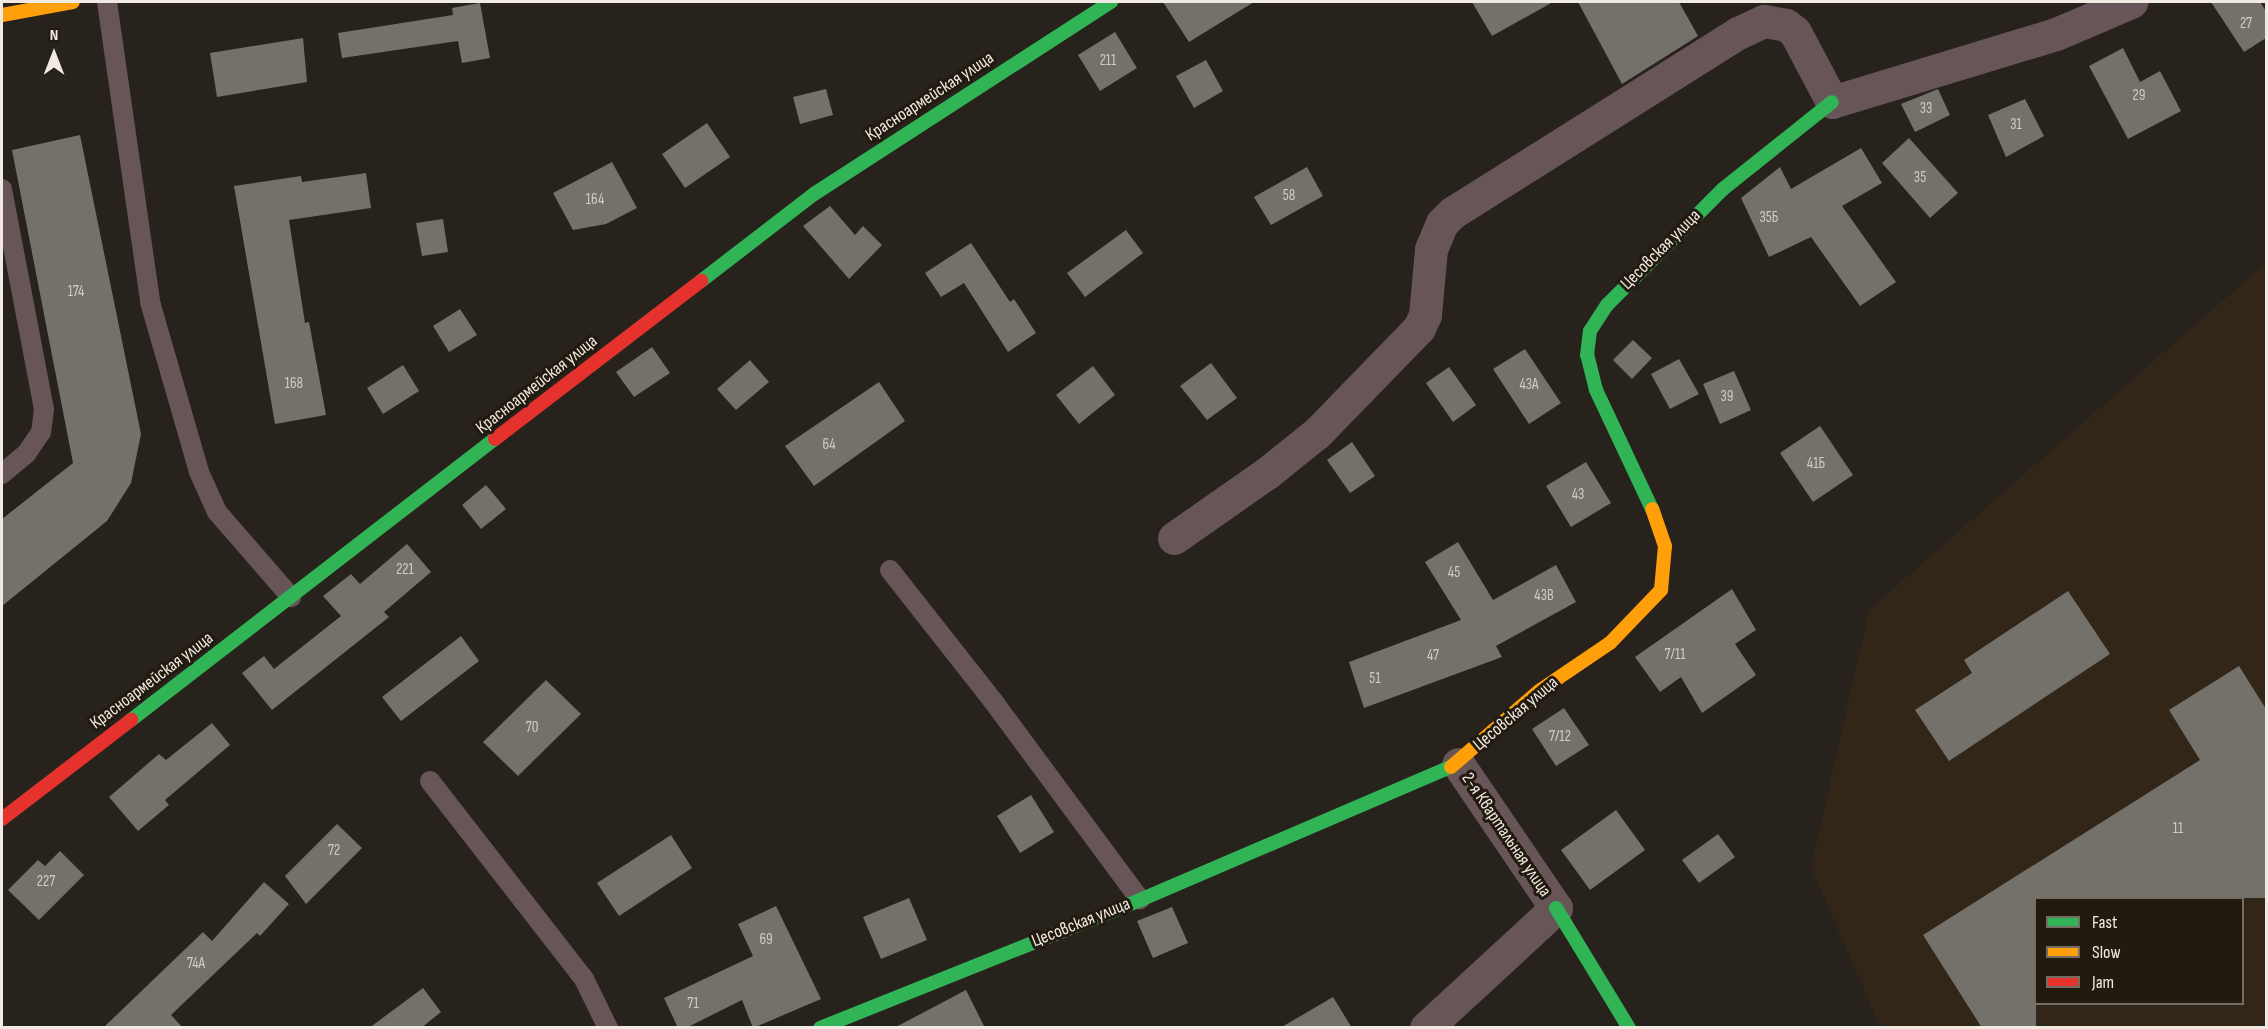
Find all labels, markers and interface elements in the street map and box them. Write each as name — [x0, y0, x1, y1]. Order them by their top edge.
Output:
house number: 27 — [2240, 15, 2252, 33]
north arrow — [24, 24, 84, 84]
text: N — [50, 26, 58, 45]
street label: Красноармейская улица — [862, 48, 998, 146]
house number: 211 — [1100, 52, 1116, 70]
house number: 29 — [2133, 87, 2145, 105]
house number: 33 — [1920, 100, 1932, 118]
house number: 31 — [2010, 116, 2022, 134]
house number: 35 — [1914, 169, 1926, 187]
house number: 58 — [1283, 187, 1295, 205]
house number: 164 — [586, 191, 604, 209]
street label: Цесовская улица — [1616, 205, 1706, 295]
house number: 35Б — [1760, 209, 1778, 227]
house number: 174 — [68, 283, 84, 301]
street label: Красноармейская улица — [472, 331, 602, 439]
house number: 168 — [285, 375, 303, 393]
house number: 43А — [1519, 376, 1539, 394]
house number: 39 — [1721, 388, 1733, 406]
house number: 64 — [822, 436, 836, 454]
house number: 41Б — [1807, 455, 1825, 473]
house number: 43 — [1572, 486, 1584, 504]
house number: 221 — [396, 561, 414, 579]
house number: 45 — [1448, 564, 1460, 582]
house number: 43В — [1534, 587, 1554, 605]
street label: Красноармейская улица — [86, 628, 218, 734]
house number: 7/11 — [1665, 646, 1685, 664]
house number: 47 — [1427, 647, 1439, 665]
house number: 51 — [1369, 670, 1381, 688]
street label: Цесовская улица — [1469, 672, 1563, 756]
house number: 70 — [526, 719, 538, 737]
house number: 7/12 — [1549, 728, 1571, 746]
street label: 2-я Квартальная улица — [1457, 769, 1555, 901]
house number: 11 — [2173, 820, 2183, 838]
house number: 72 — [328, 842, 340, 860]
house number: 227 — [37, 873, 55, 891]
street label: Цесовская улица — [1029, 893, 1133, 953]
legend — [2034, 897, 2244, 1005]
text: Fast — [2092, 912, 2117, 933]
house number: 69 — [759, 931, 773, 949]
text: Slow — [2092, 942, 2121, 963]
house number: 74А — [187, 955, 205, 973]
text: Jam — [2092, 972, 2114, 993]
house number: 71 — [687, 995, 699, 1013]

